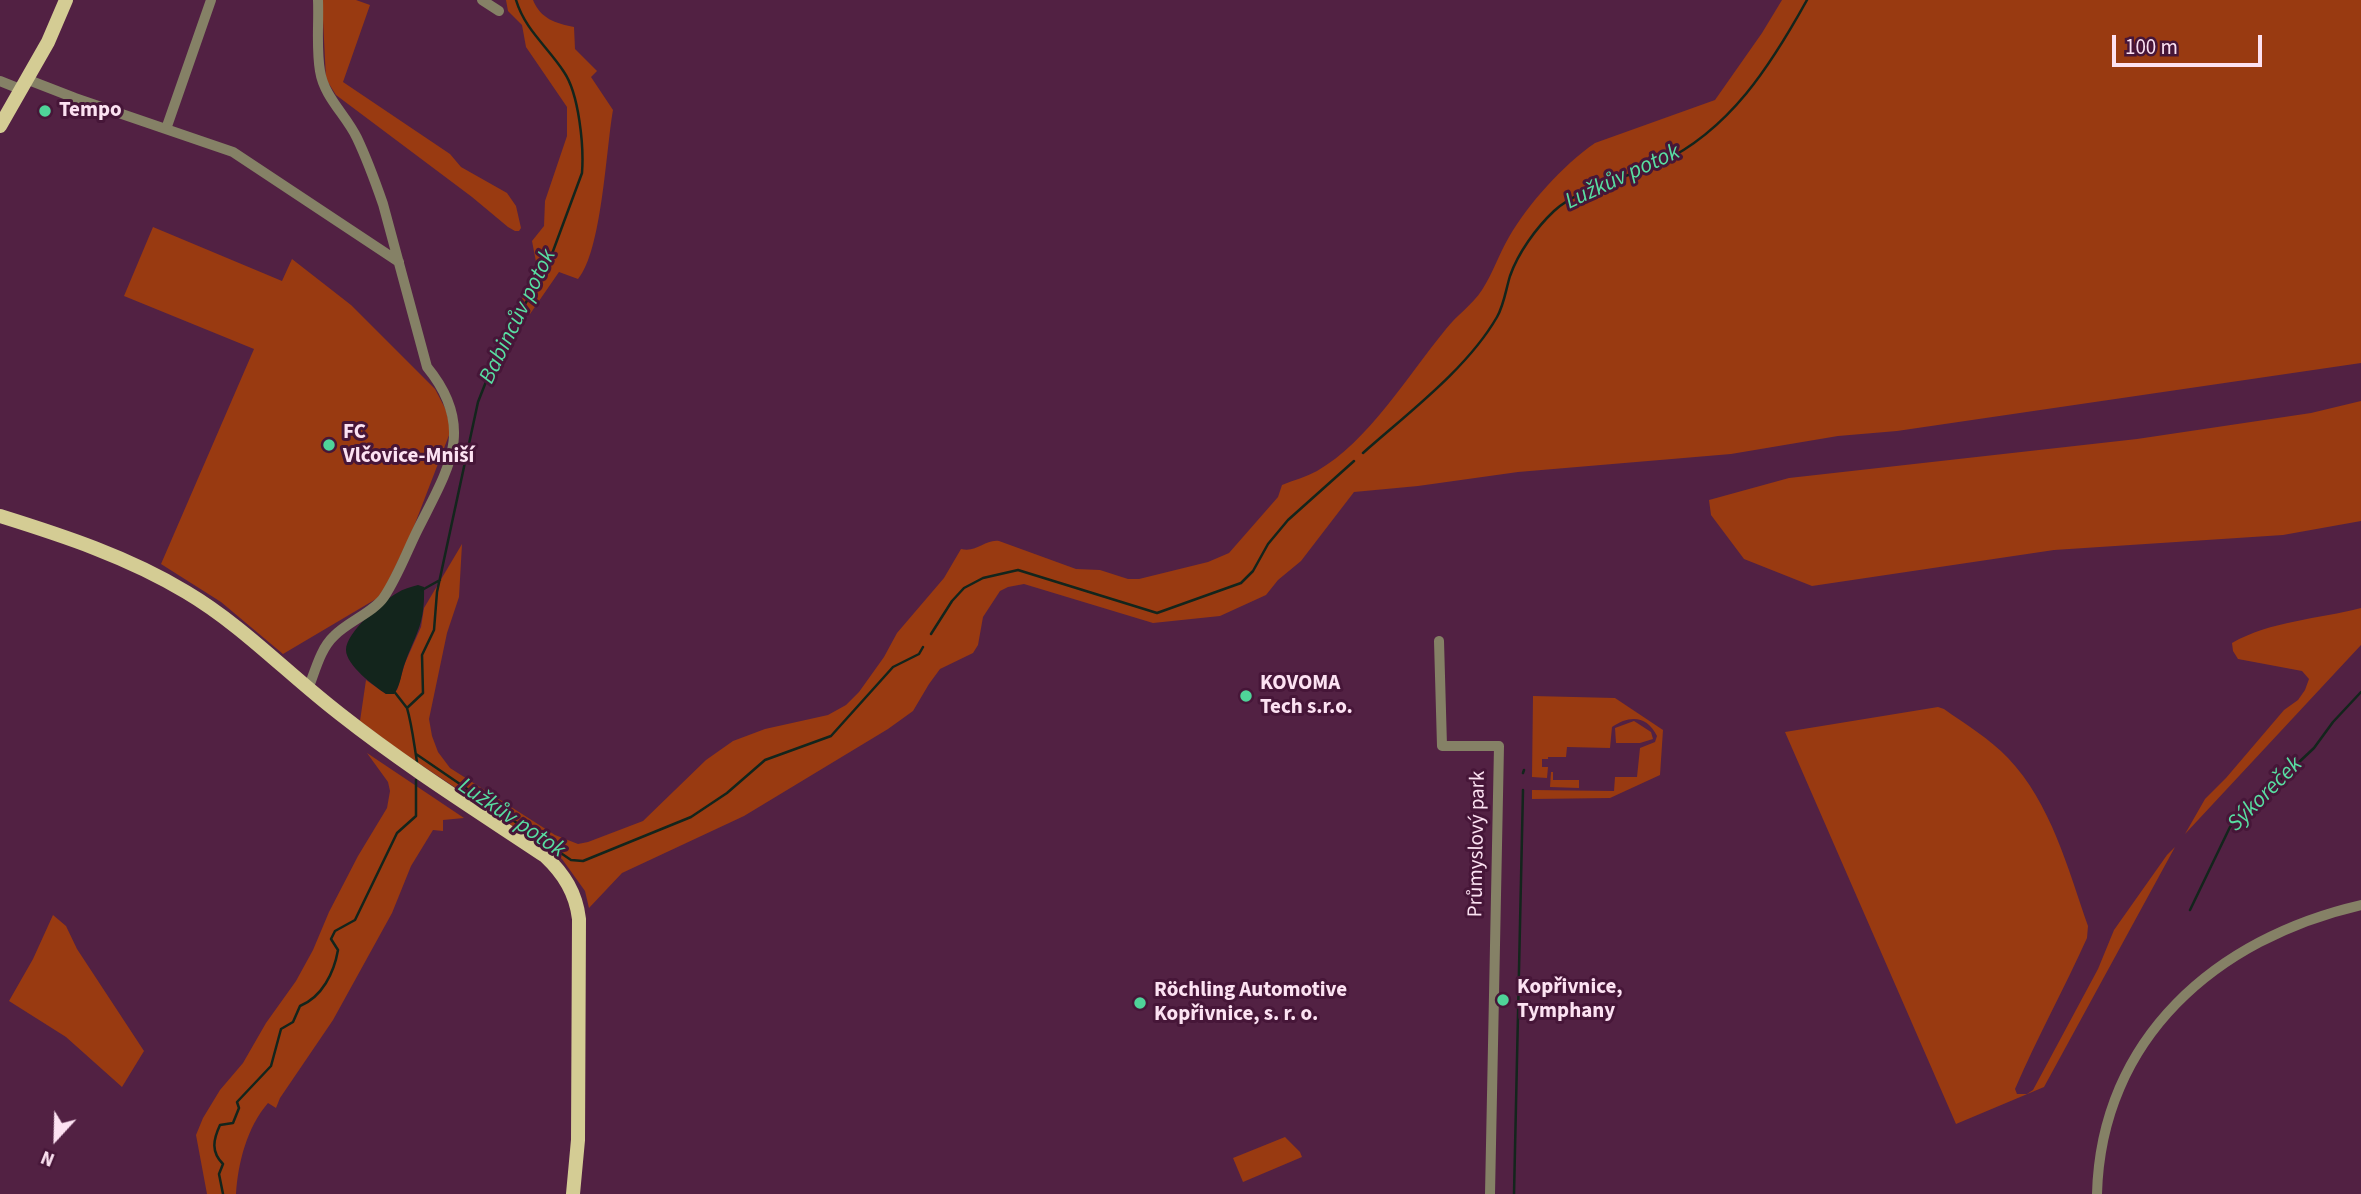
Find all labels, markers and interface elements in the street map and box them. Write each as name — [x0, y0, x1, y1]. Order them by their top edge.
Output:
scale bar — [2116, 21, 2266, 65]
text: 100 m — [2125, 32, 2178, 62]
place label: Tempo — [59, 98, 122, 124]
marker: Tempo — [37, 103, 53, 119]
water label: Lužkův potok — [1561, 139, 1685, 217]
water label: Babincův potok — [475, 245, 563, 389]
place label: FC Vlčovice-Mniší — [343, 420, 474, 470]
marker: FC Vlčovice-Mniší — [321, 437, 337, 453]
place label: KOVOMA Tech s.r.o. — [1260, 671, 1353, 721]
marker: KOVOMA Tech s.r.o. — [1238, 688, 1254, 704]
water label: Sýkoreček — [2223, 752, 2309, 838]
street label: Průmyslový park — [1464, 770, 1492, 918]
water label: Lužkův potok — [452, 773, 570, 865]
place label: Kopřivnice, Tymphany — [1517, 975, 1623, 1025]
place label: Röchling Automotive Kopřivnice, s. r. o. — [1154, 978, 1347, 1028]
marker: Kopřivnice, Tymphany — [1495, 992, 1511, 1008]
marker: Röchling Automotive Kopřivnice, s. r. o. — [1132, 995, 1148, 1011]
north arrow — [21, 1103, 91, 1173]
text: N — [37, 1143, 59, 1173]

